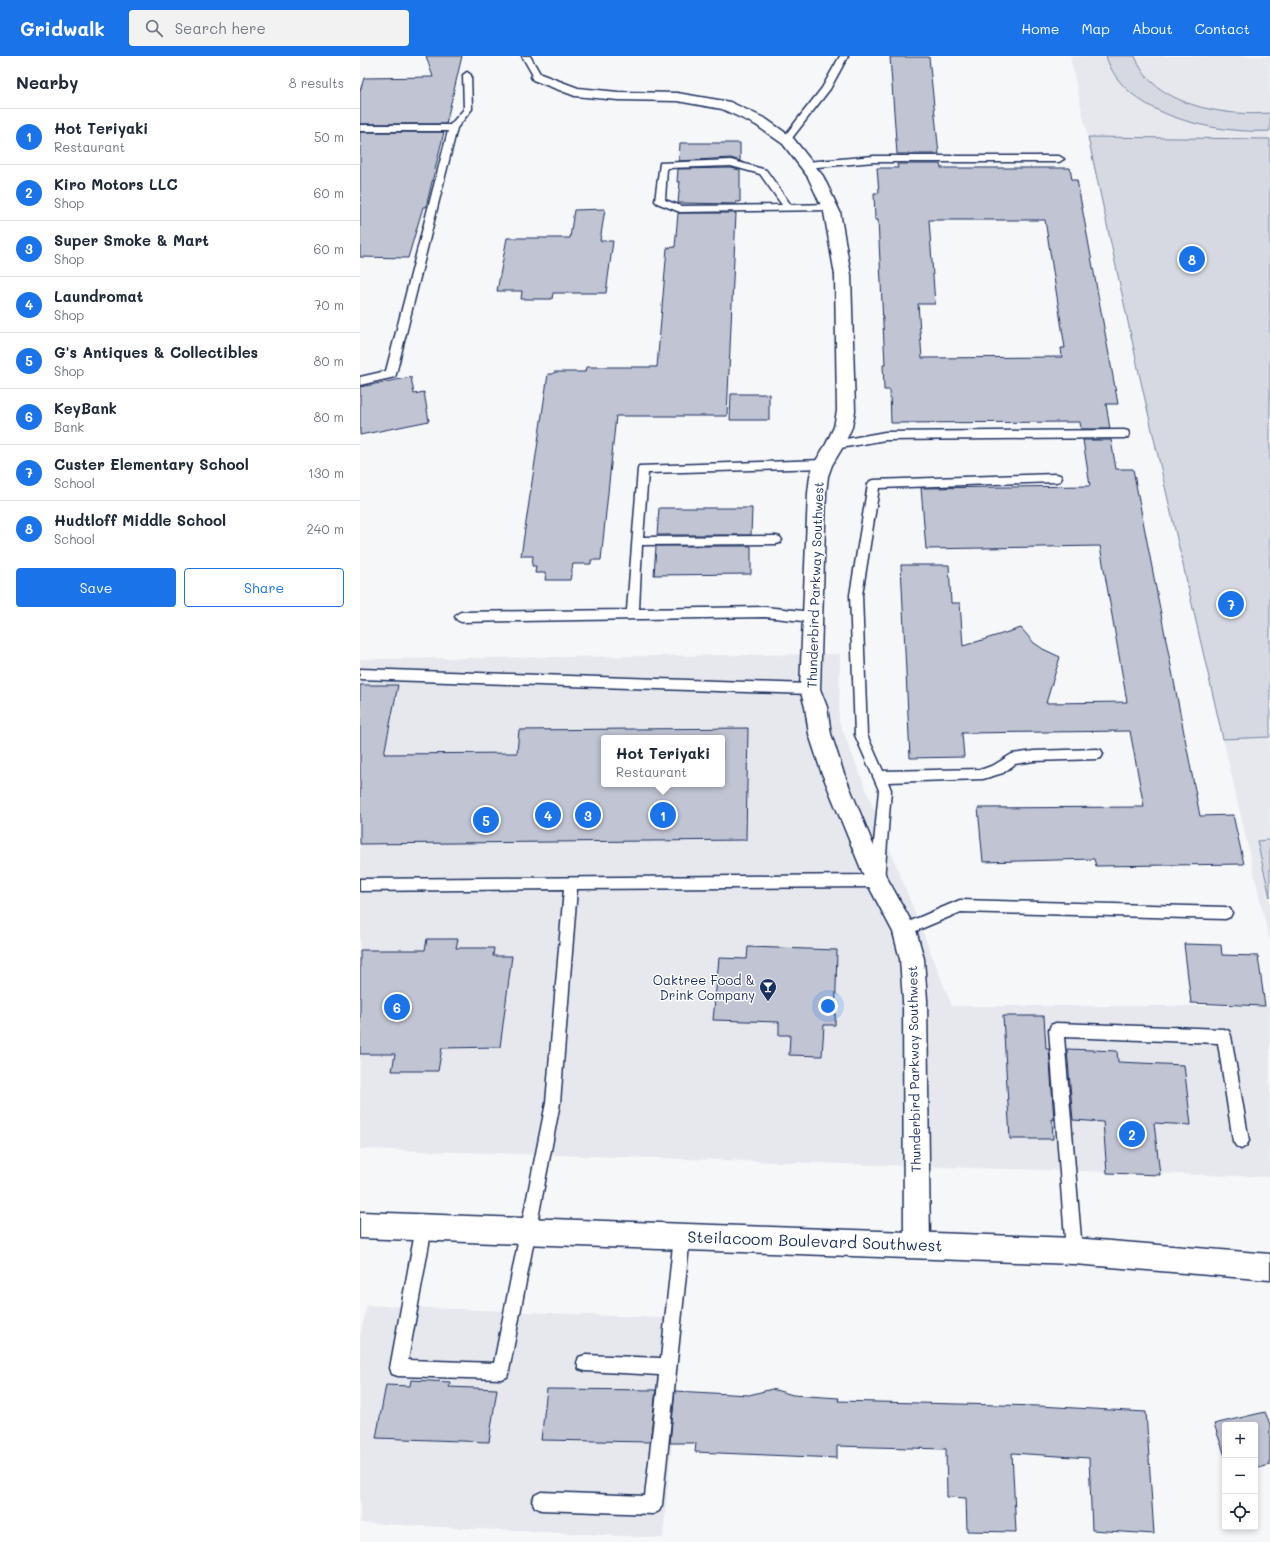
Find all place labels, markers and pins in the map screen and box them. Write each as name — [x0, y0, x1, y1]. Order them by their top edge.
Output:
pin: 8 — [1179, 244, 1205, 274]
pin: 7 — [1218, 589, 1244, 619]
pin: 4 — [535, 800, 561, 830]
pin: 3 — [575, 800, 601, 830]
pin: 1 — [650, 800, 676, 830]
pin: 5 — [473, 805, 499, 835]
place label: Oaktree Food & Drink Company — [653, 971, 755, 1003]
bar icon: Oaktree Food & Drink Company — [758, 977, 778, 1002]
pin: 6 — [384, 992, 410, 1022]
pin: 2 — [1119, 1119, 1145, 1149]

